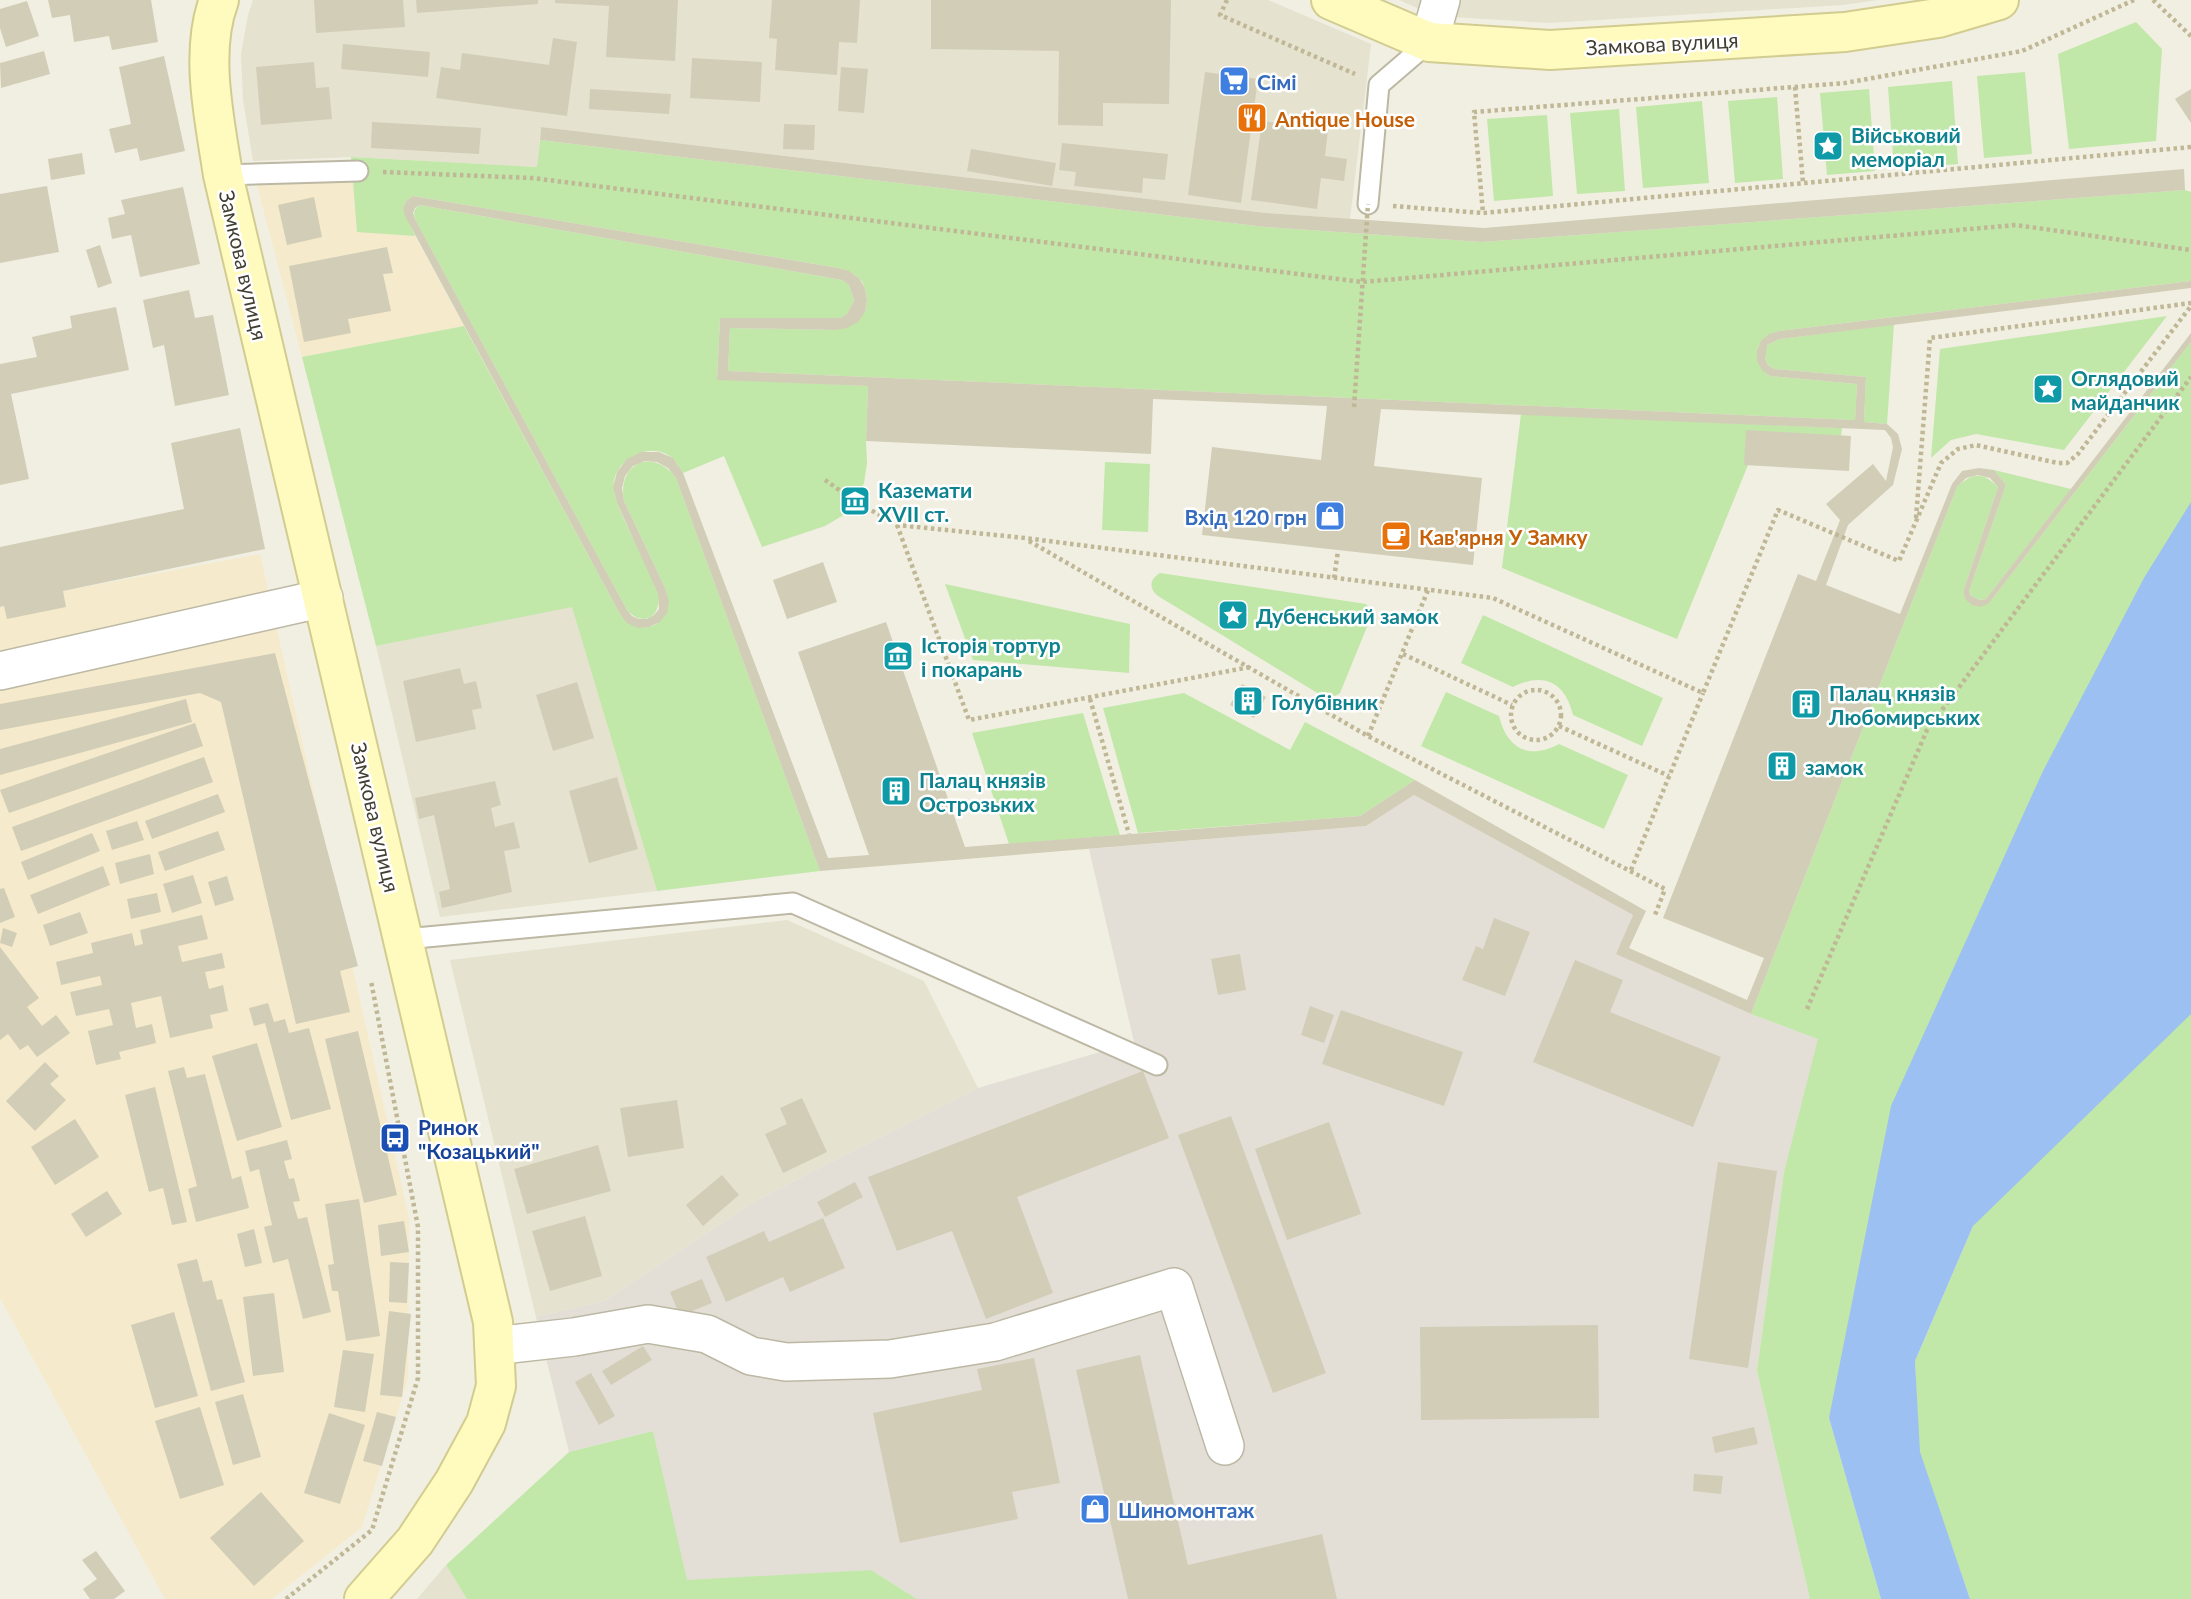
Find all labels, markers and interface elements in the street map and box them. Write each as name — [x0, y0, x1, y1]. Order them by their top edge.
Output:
street label: Замкова вулиця — [1585, 27, 1739, 59]
supermarket icon: Сімі — [1217, 64, 1251, 98]
place label: Сімі — [1257, 69, 1297, 94]
restaurant icon: Antique House — [1235, 101, 1269, 135]
place label: Antique House — [1274, 106, 1415, 131]
place label: Військовий меморіал — [1851, 122, 1961, 171]
place icon: Військовий меморіал — [1811, 129, 1845, 163]
street label: Замкова вулиця — [215, 188, 273, 342]
place label: Оглядовий майданчик — [2071, 365, 2180, 414]
place icon: Оглядовий майданчик — [2031, 372, 2065, 406]
place label: Каземати XVII ст. — [878, 477, 972, 526]
museum icon: Каземати XVII ст. — [838, 484, 872, 518]
shop icon: Вхід 120 грн — [1313, 499, 1347, 533]
place label: Вхід 120 грн — [1184, 504, 1307, 529]
cafe icon: Кав'ярня У Замку — [1379, 519, 1413, 553]
place label: Кав'ярня У Замку — [1419, 524, 1589, 549]
place icon: Дубенський замок — [1216, 598, 1250, 632]
place label: Дубенський замок — [1256, 603, 1439, 628]
place label: Історія тортур і покарань — [921, 632, 1061, 681]
museum icon: Історія тортур і покарань — [881, 639, 915, 673]
place label: Палац князів Любомирських — [1828, 680, 1980, 729]
building icon: Голубівник — [1231, 684, 1265, 718]
building icon: Палац князів Любомирських — [1789, 687, 1823, 721]
place label: Голубівник — [1271, 689, 1379, 714]
street label: Замкова вулиця — [347, 740, 405, 894]
building icon: замок — [1765, 749, 1799, 783]
place label: замок — [1805, 754, 1864, 779]
place label: Палац князів Острозьких — [919, 767, 1046, 816]
building icon: Палац князів Острозьких — [879, 774, 913, 808]
place label: Ринок "Козацький" — [418, 1114, 539, 1163]
bus stop icon: Ринок "Козацький" — [378, 1121, 412, 1155]
shop icon: Шиномонтаж — [1078, 1492, 1112, 1526]
place label: Шиномонтаж — [1118, 1497, 1255, 1522]

